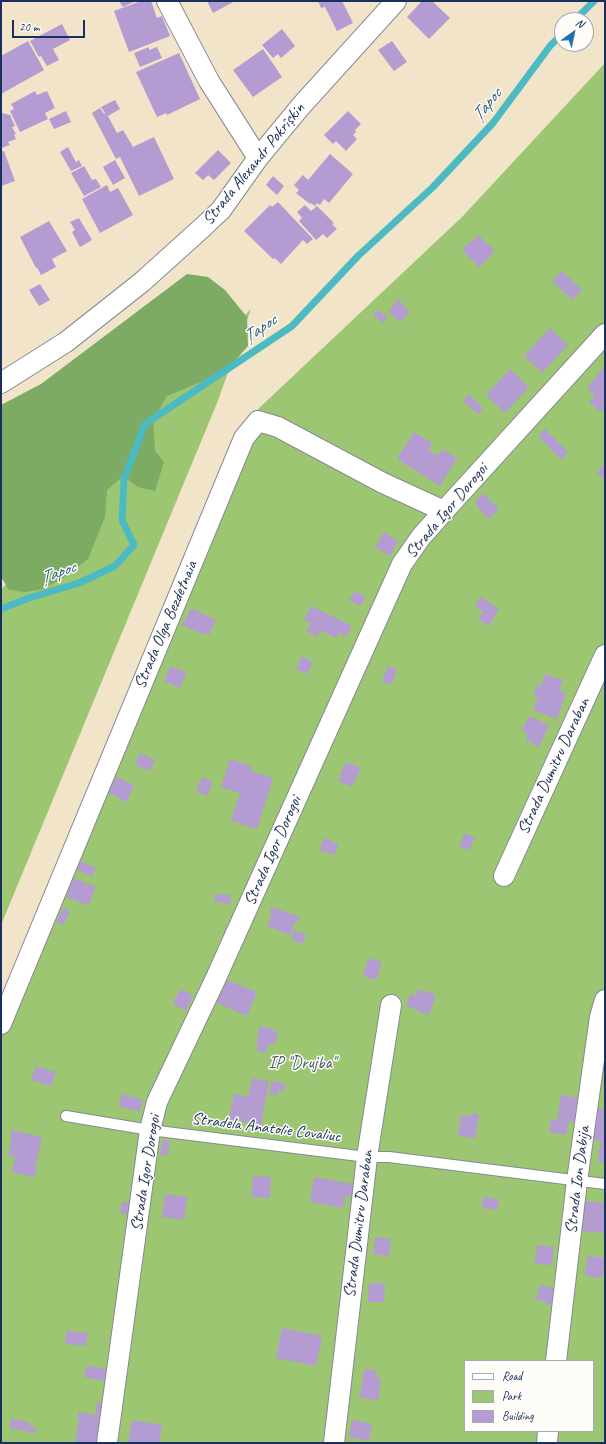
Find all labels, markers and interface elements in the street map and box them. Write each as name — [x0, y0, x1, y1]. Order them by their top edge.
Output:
scale bar — [14, 12, 87, 38]
north arrow — [554, 12, 594, 52]
text: N — [573, 15, 587, 31]
text: 20 m — [19, 19, 39, 35]
water label: Țapoc — [467, 84, 507, 126]
street label: Strada Alexandr Pokrîșkin — [198, 99, 310, 229]
water label: Țapoc — [239, 310, 281, 348]
street label: Strada Igor Dorogoi — [401, 459, 493, 563]
water label: Țapoc — [38, 557, 78, 589]
street label: Strada Olga Bezdetnaia — [130, 558, 202, 692]
street label: Strada Dumitru Daraban — [513, 694, 595, 838]
street label: Strada Igor Dorogoi — [240, 793, 306, 909]
park label: IP "Drujba" — [269, 1054, 335, 1074]
street label: Stradela Anatolie Covaliuc — [190, 1109, 342, 1147]
street label: Strada Igor Dorogoi — [127, 1113, 165, 1233]
street label: Strada Ion Dabija — [561, 1125, 595, 1235]
street label: Strada Dumitru Daraban — [340, 1149, 378, 1299]
legend — [464, 1360, 594, 1432]
text: Road — [502, 1368, 522, 1384]
text: Park — [502, 1388, 521, 1404]
text: Building — [502, 1408, 534, 1424]

